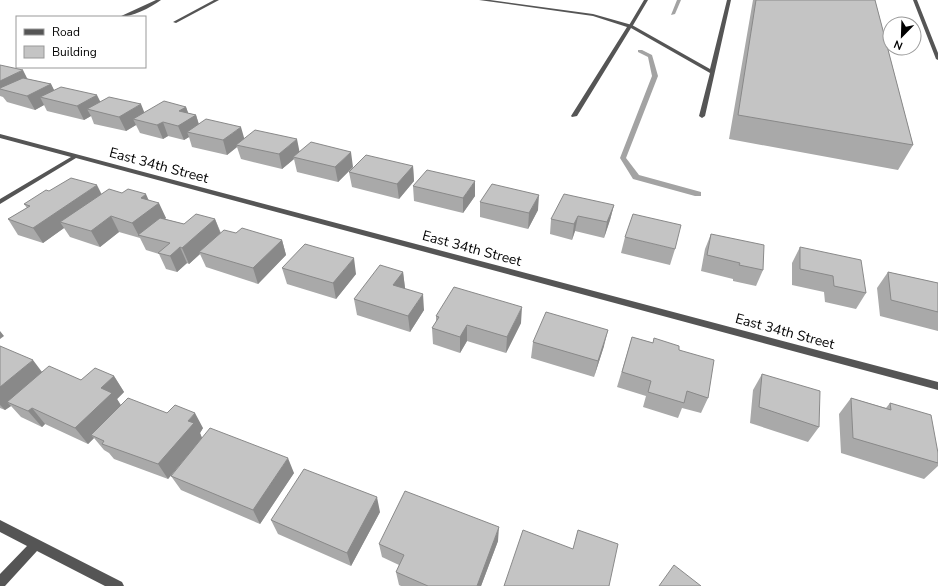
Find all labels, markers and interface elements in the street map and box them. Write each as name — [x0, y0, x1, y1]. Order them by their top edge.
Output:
legend — [16, 16, 146, 68]
north arrow — [882, 16, 922, 56]
text: Road — [52, 24, 80, 40]
text: N — [892, 36, 905, 53]
text: Building — [52, 44, 97, 60]
street label: East 34th Street — [107, 143, 211, 188]
street label: East 34th Street — [420, 226, 524, 271]
street label: East 34th Street — [733, 309, 837, 354]

